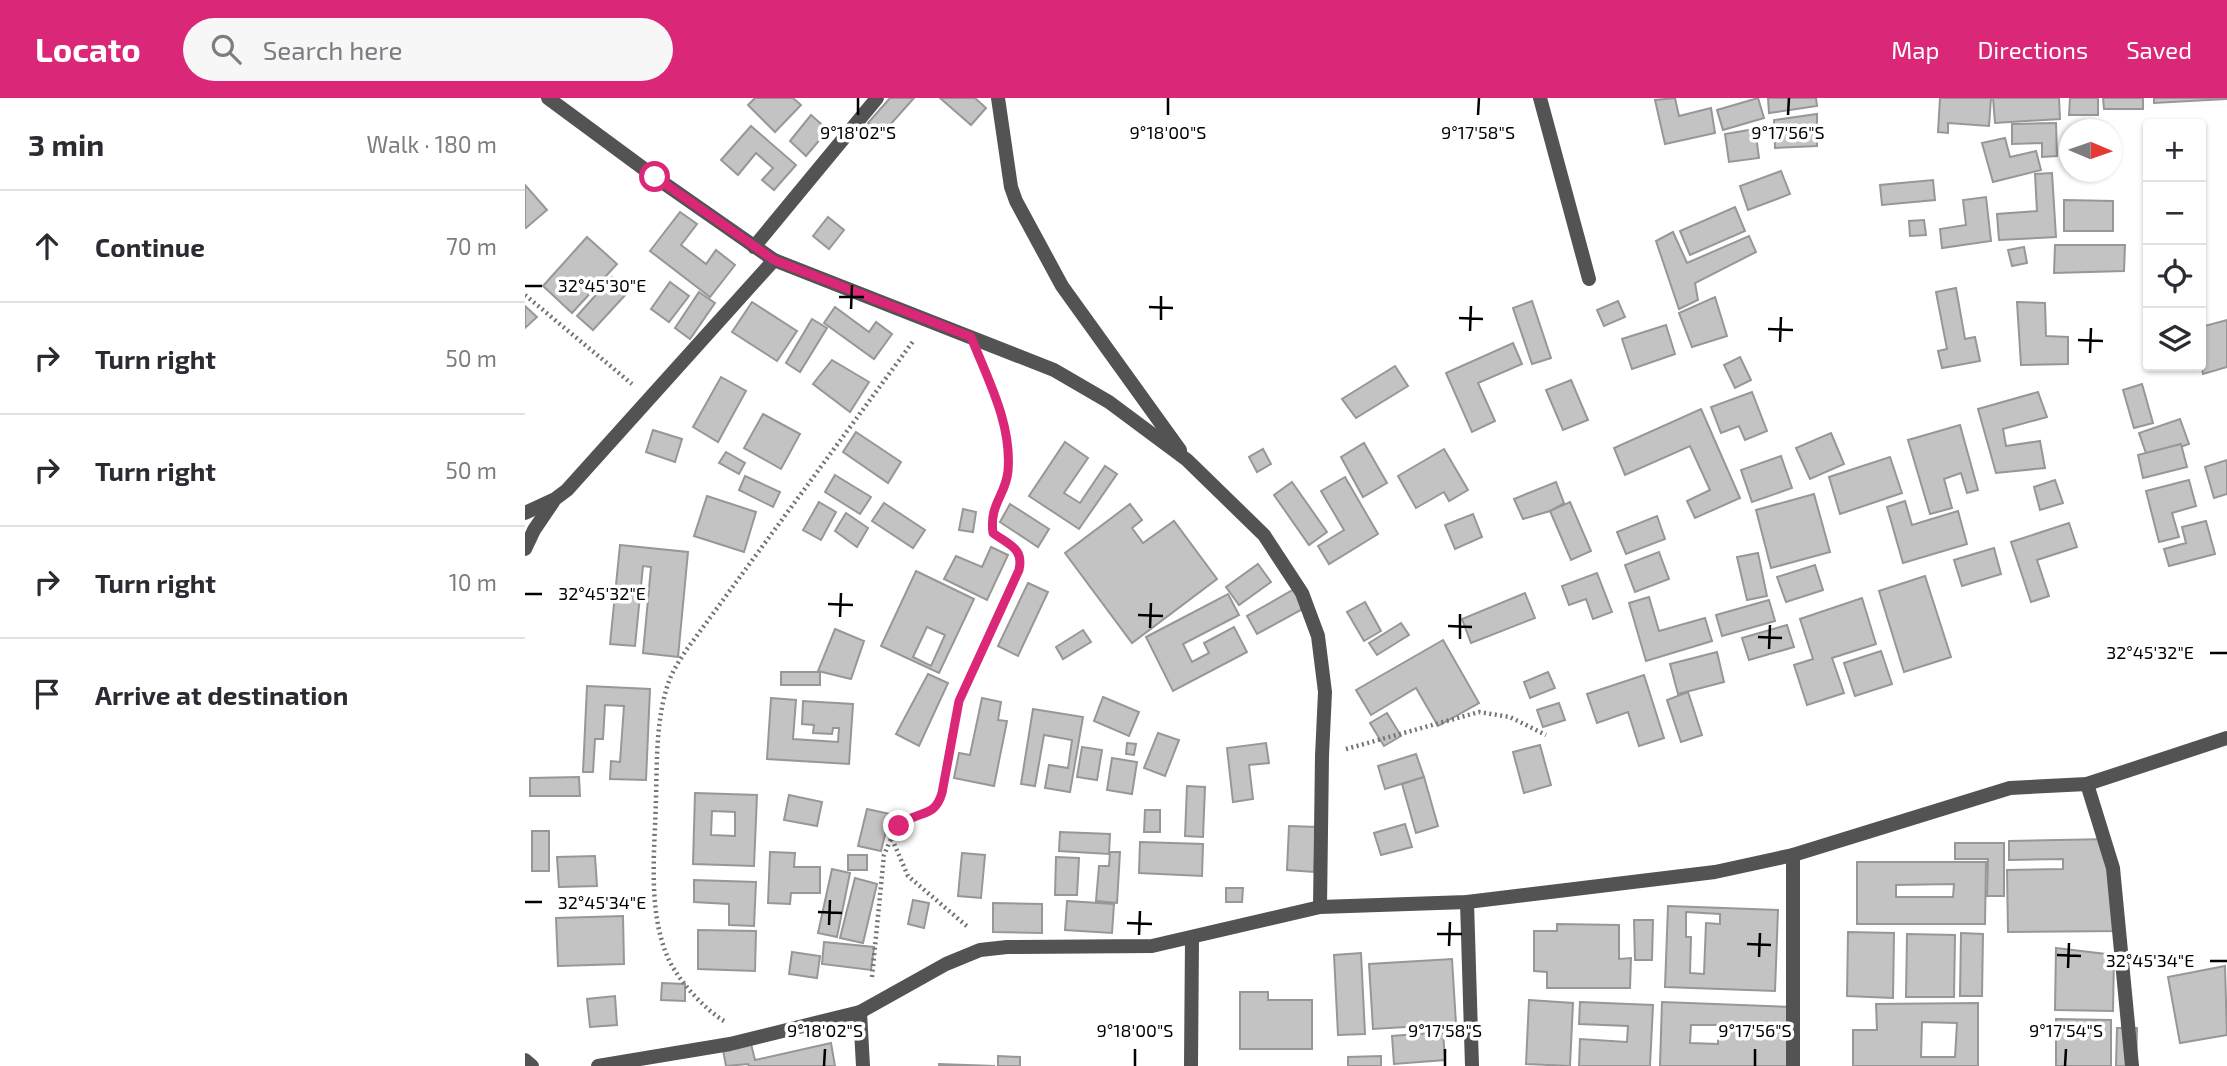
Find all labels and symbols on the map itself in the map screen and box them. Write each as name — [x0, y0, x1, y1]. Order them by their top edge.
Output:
north arrow — [2059, 119, 2122, 182]
text: 9°18'02"S — [820, 121, 896, 143]
text: 9°18'00"S — [1130, 121, 1206, 143]
text: 9°17'58"S — [1441, 121, 1515, 143]
text: 9°17'56"S — [1751, 121, 1825, 143]
route start — [639, 161, 670, 192]
text: 32°45'30"E — [558, 274, 646, 296]
text: 32°45'32"E — [558, 582, 646, 604]
text: 32°45'32"E — [2106, 641, 2194, 663]
route end — [883, 810, 914, 841]
text: 32°45'34"E — [558, 891, 646, 913]
text: 32°45'34"E — [2106, 949, 2194, 971]
text: 9°18'02"S — [787, 1019, 863, 1041]
text: 9°18'00"S — [1097, 1019, 1173, 1041]
text: 9°17'58"S — [1408, 1019, 1482, 1041]
text: 9°17'56"S — [1718, 1019, 1792, 1041]
text: 9°17'54"S — [2029, 1019, 2103, 1041]

